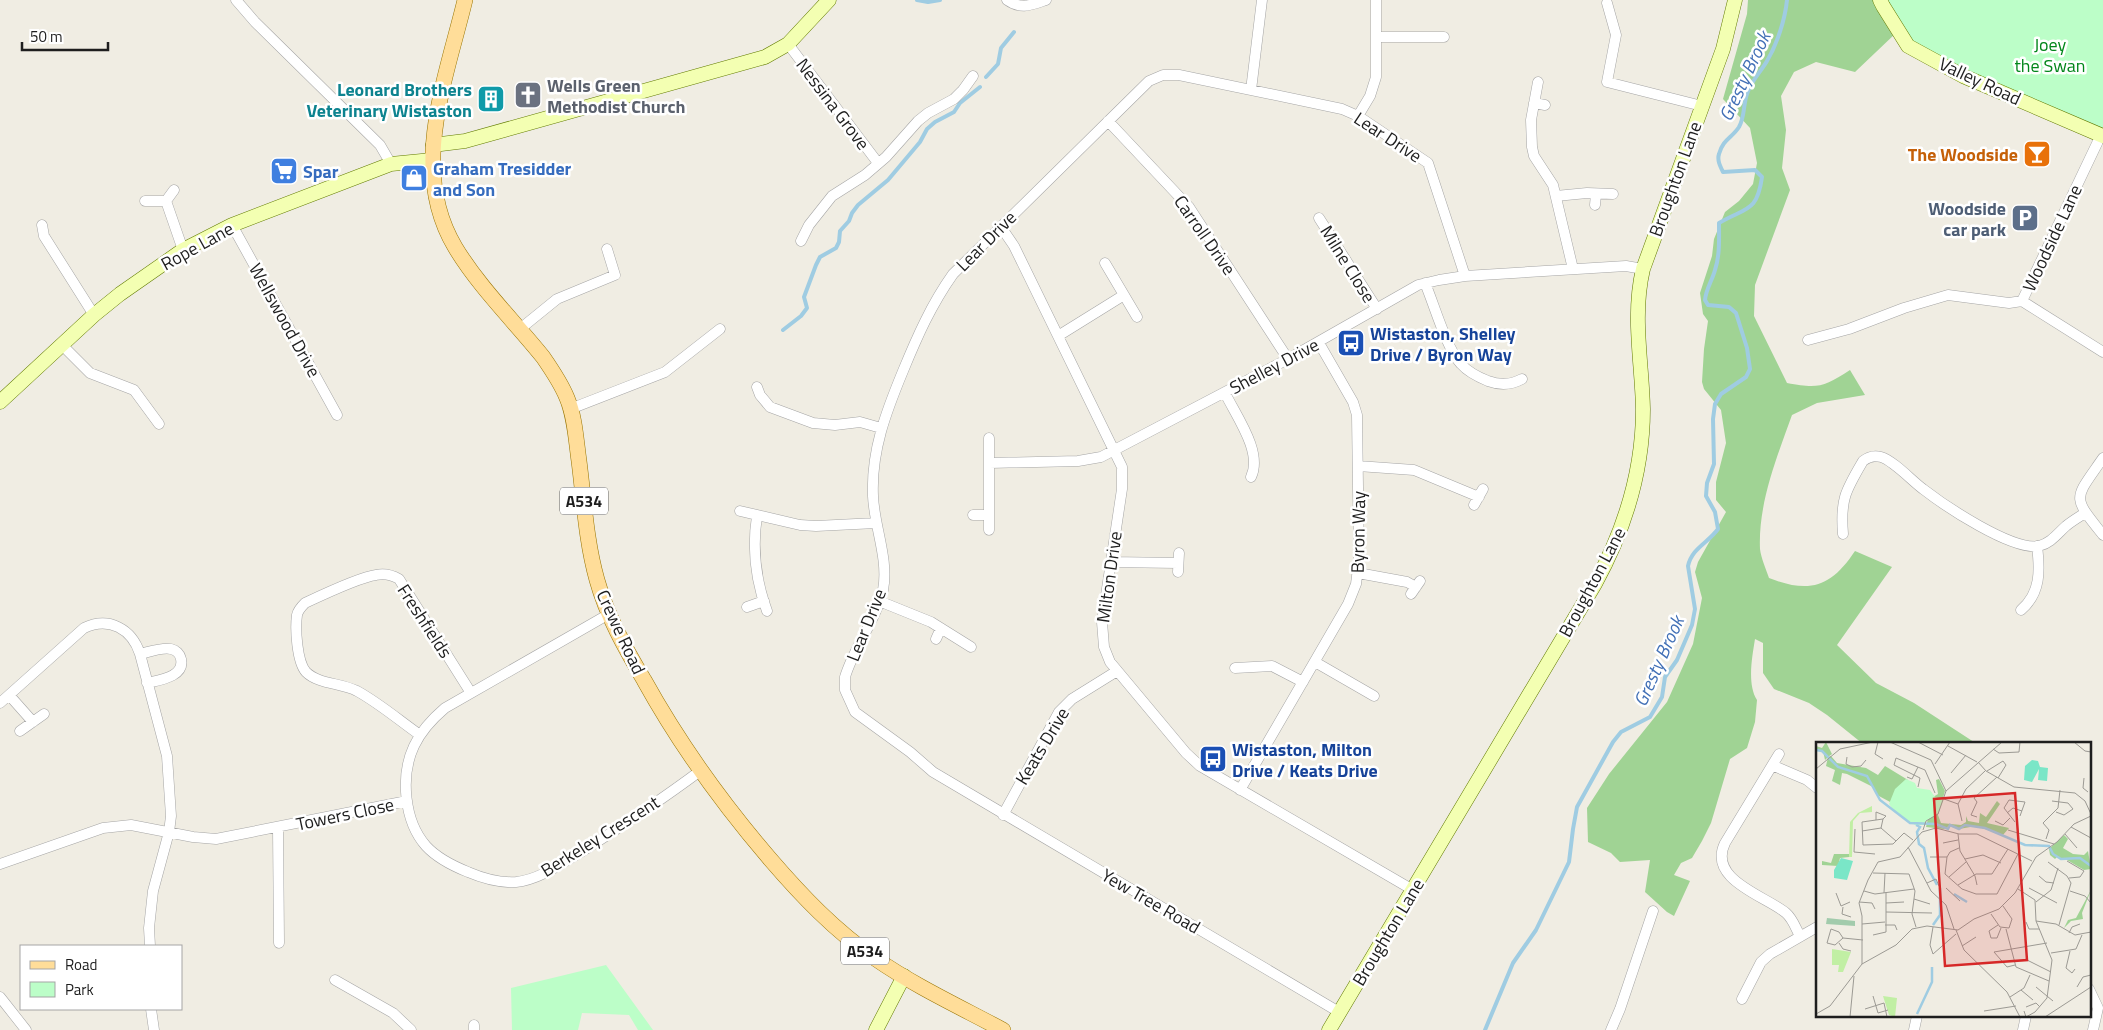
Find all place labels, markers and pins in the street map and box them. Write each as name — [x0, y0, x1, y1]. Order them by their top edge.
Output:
place label: Wells Green Methodist Church — [547, 72, 686, 120]
place label: Leonard Brothers Veterinary Wistaston — [306, 76, 472, 124]
church icon: Wells Green Methodist Church — [513, 80, 543, 110]
building icon: Leonard Brothers Veterinary Wistaston — [476, 84, 506, 114]
bar icon: The Woodside — [2022, 139, 2052, 169]
place label: The Woodside — [1908, 141, 2018, 168]
place label: Graham Tresidder and Son — [433, 155, 572, 203]
supermarket icon: Spar — [269, 156, 299, 186]
place label: Spar — [303, 158, 339, 185]
shop icon: Graham Tresidder and Son — [399, 163, 429, 193]
place label: Woodside car park — [1928, 195, 2007, 243]
parking icon: Woodside car park — [2010, 203, 2040, 233]
place label: Wistaston, Shelley Drive / Byron Way — [1370, 320, 1516, 368]
bus stop icon: Wistaston, Shelley Drive / Byron Way — [1336, 328, 1366, 358]
place label: Wistaston, Milton Drive / Keats Drive — [1232, 736, 1378, 784]
bus stop icon: Wistaston, Milton Drive / Keats Drive — [1198, 744, 1228, 774]

